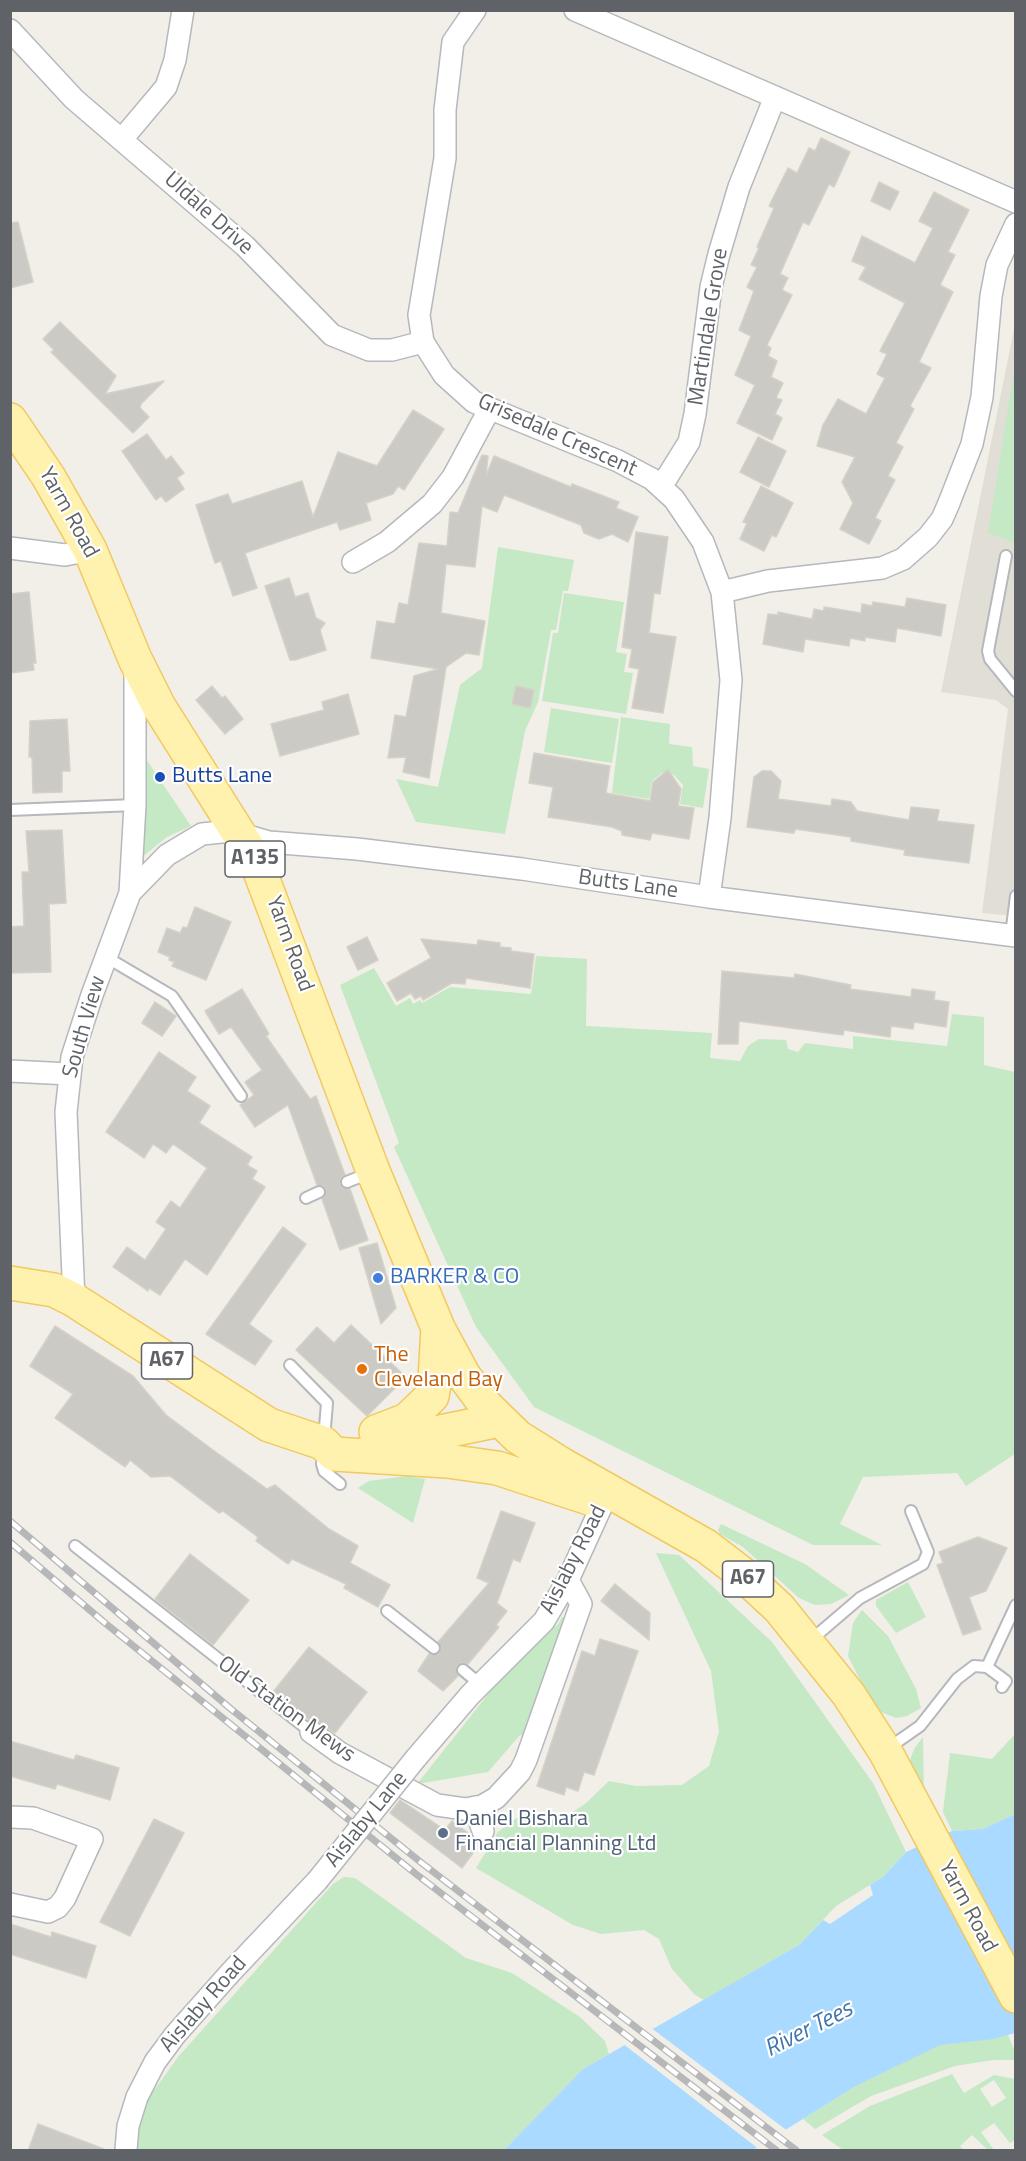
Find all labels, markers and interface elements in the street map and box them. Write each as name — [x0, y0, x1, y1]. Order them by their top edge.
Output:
street label: Uldale Drive — [158, 167, 258, 261]
street label: Martindale Grove — [684, 246, 734, 408]
street label: Grisedale Crescent — [473, 389, 641, 483]
street label: Yarm Road — [32, 463, 104, 563]
place label: Butts Lane — [172, 764, 272, 790]
marker: Butts Lane — [153, 770, 167, 784]
road number: A135 — [225, 841, 285, 877]
street label: Butts Lane — [577, 865, 679, 905]
street label: Yarm Road — [260, 893, 318, 995]
street label: South View — [58, 973, 112, 1081]
place label: BARKER & CO — [390, 1265, 519, 1291]
marker: BARKER & CO — [371, 1271, 385, 1285]
road number: A67 — [142, 1343, 192, 1379]
place label: The Cleveland Bay — [374, 1343, 503, 1394]
marker: The Cleveland Bay — [355, 1362, 369, 1376]
street label: Aislaby Road — [535, 1501, 613, 1619]
road number: A67 — [722, 1561, 774, 1597]
street label: Old Station Mews — [212, 1651, 360, 1769]
street label: Aislaby Lane — [320, 1767, 414, 1873]
place label: Daniel Bishara Financial Planning Ltd — [455, 1807, 656, 1858]
marker: Daniel Bishara Financial Planning Ltd — [436, 1826, 450, 1840]
street label: Yarm Road — [932, 1857, 1002, 1957]
street label: Aislaby Road — [155, 1952, 253, 2058]
water label: River Tees — [760, 1996, 858, 2064]

